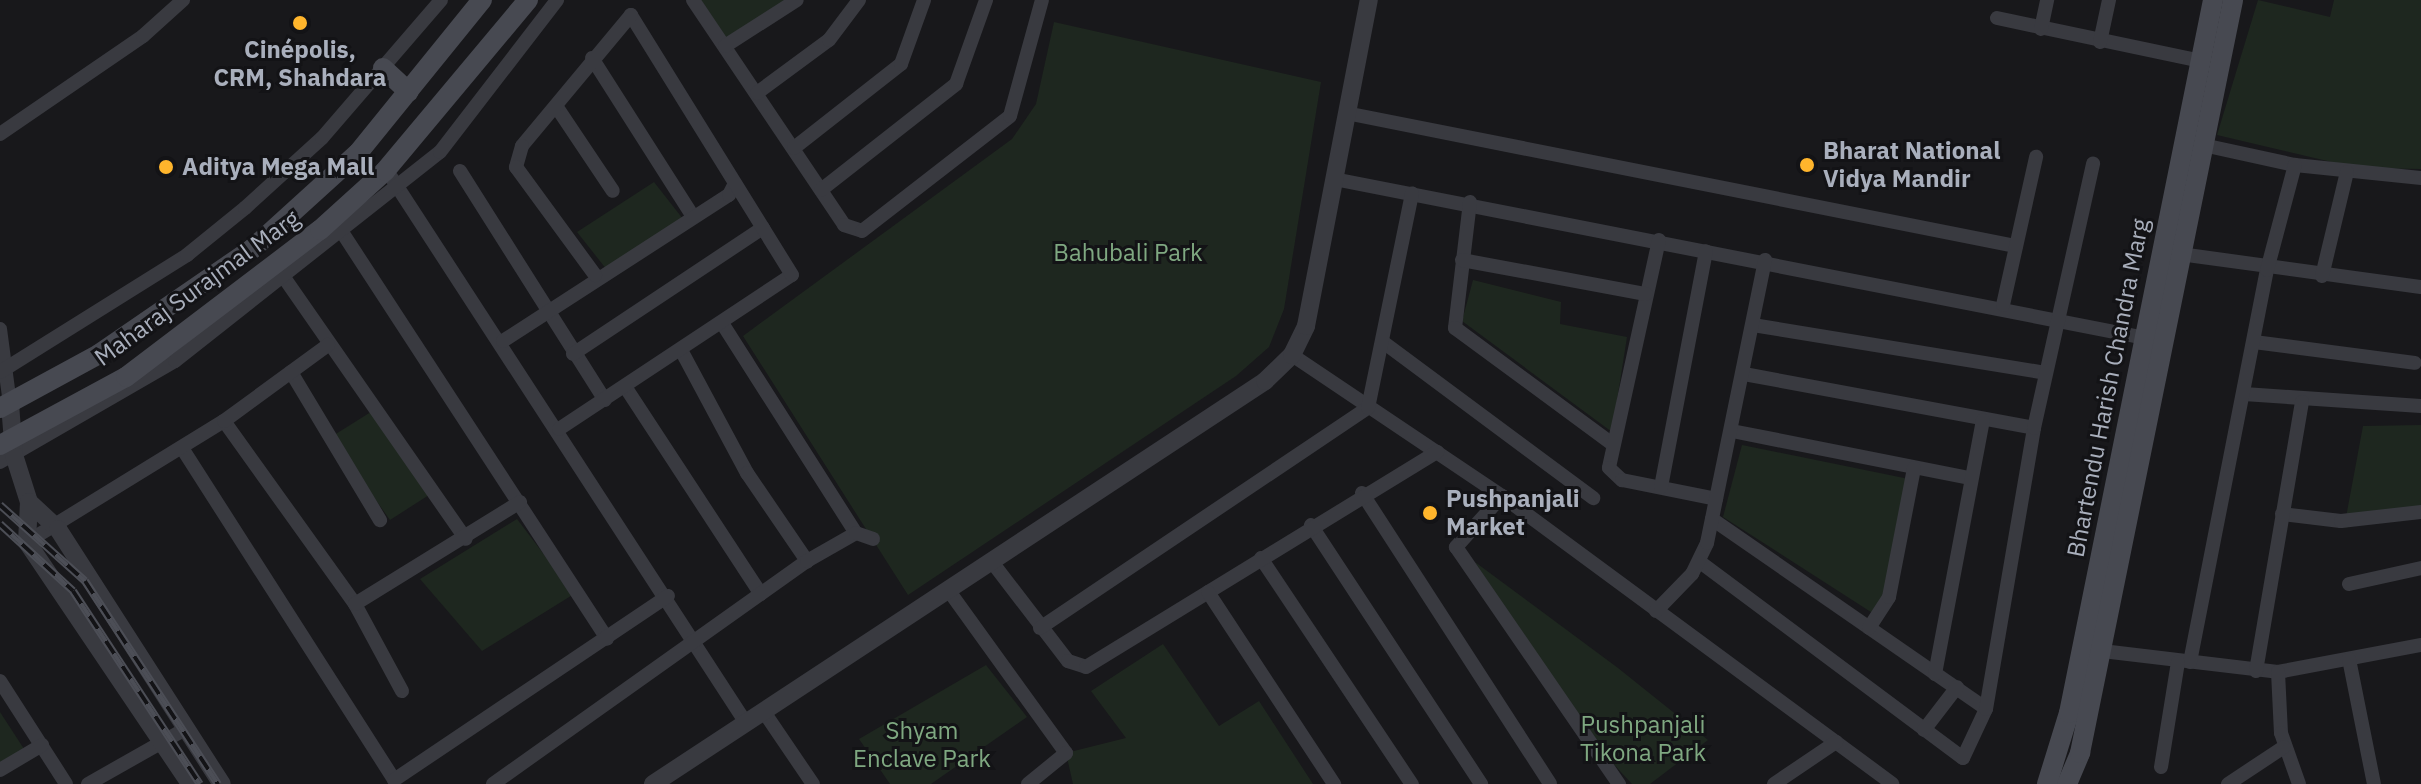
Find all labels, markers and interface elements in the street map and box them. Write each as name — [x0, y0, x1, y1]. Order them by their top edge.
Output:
marker: Cinépolis, CRM, Shahdara — [291, 14, 309, 32]
place label: Cinépolis, CRM, Shahdara — [213, 36, 387, 92]
place label: Bharat National Vidya Mandir — [1823, 137, 2000, 193]
place label: Aditya Mega Mall — [182, 153, 374, 181]
marker: Bharat National Vidya Mandir — [1798, 156, 1816, 174]
marker: Aditya Mega Mall — [157, 158, 175, 176]
street label: Maharaj Surajmal Marg — [89, 204, 305, 372]
street label: Bhartendu Harish Chandra Marg — [2061, 216, 2155, 560]
park label: Bahubali Park — [1053, 239, 1203, 267]
place label: Pushpanjali Market — [1446, 485, 1580, 541]
marker: Pushpanjali Market — [1421, 504, 1439, 522]
park label: Pushpanjali Tikona Park — [1580, 711, 1706, 767]
park label: Shyam Enclave Park — [853, 717, 991, 773]

